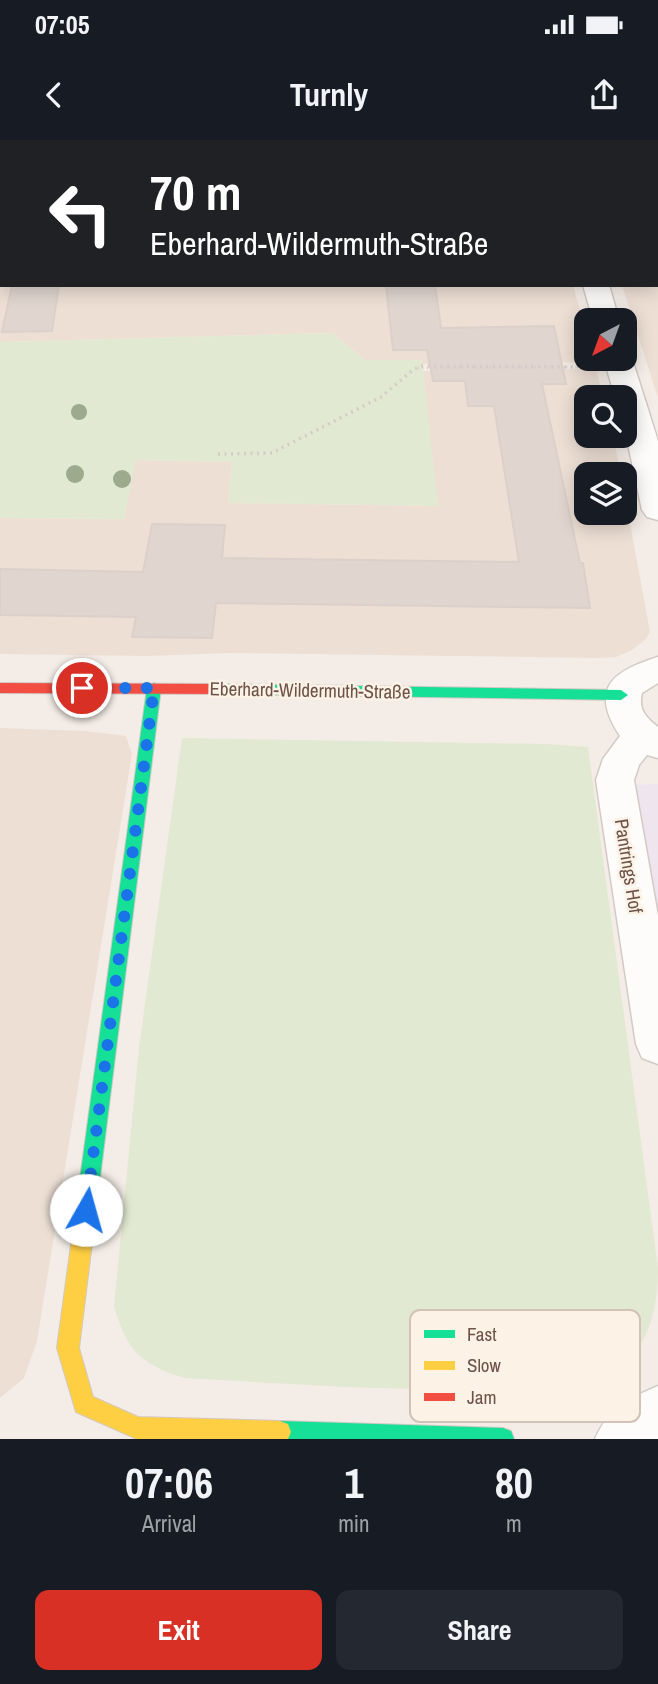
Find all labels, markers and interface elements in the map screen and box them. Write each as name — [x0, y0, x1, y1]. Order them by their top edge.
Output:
text: 07:05 — [35, 7, 90, 42]
text: Turnly — [290, 73, 368, 116]
icon: back — [35, 76, 73, 114]
icon: share — [585, 76, 623, 114]
text: 70 m — [150, 159, 242, 225]
icon: left — [35, 168, 126, 259]
text: Eberhard-Wildermuth-Straße — [150, 222, 488, 265]
north arrow — [574, 308, 637, 371]
map controls — [574, 308, 637, 525]
button: search — [574, 385, 637, 448]
button: layers — [574, 462, 637, 525]
pin — [52, 658, 112, 718]
icon: arrive — [63, 669, 101, 707]
street label: Eberhard-Wildermuth-Straße — [209, 675, 411, 705]
street label: Pantrings Hof — [609, 817, 649, 916]
position arrow — [49, 1173, 123, 1247]
legend — [410, 1310, 640, 1422]
text: Fast — [467, 1321, 497, 1347]
text: Slow — [467, 1352, 502, 1378]
text: Jam — [467, 1384, 496, 1410]
text: 07:06 — [125, 1455, 213, 1511]
text: 1 — [344, 1455, 363, 1511]
text: 80 — [495, 1455, 533, 1511]
text: Arrival — [142, 1508, 196, 1539]
text: min — [338, 1508, 370, 1539]
text: m — [506, 1508, 522, 1539]
button: Exit — [35, 1590, 322, 1670]
button: Share — [336, 1590, 623, 1670]

